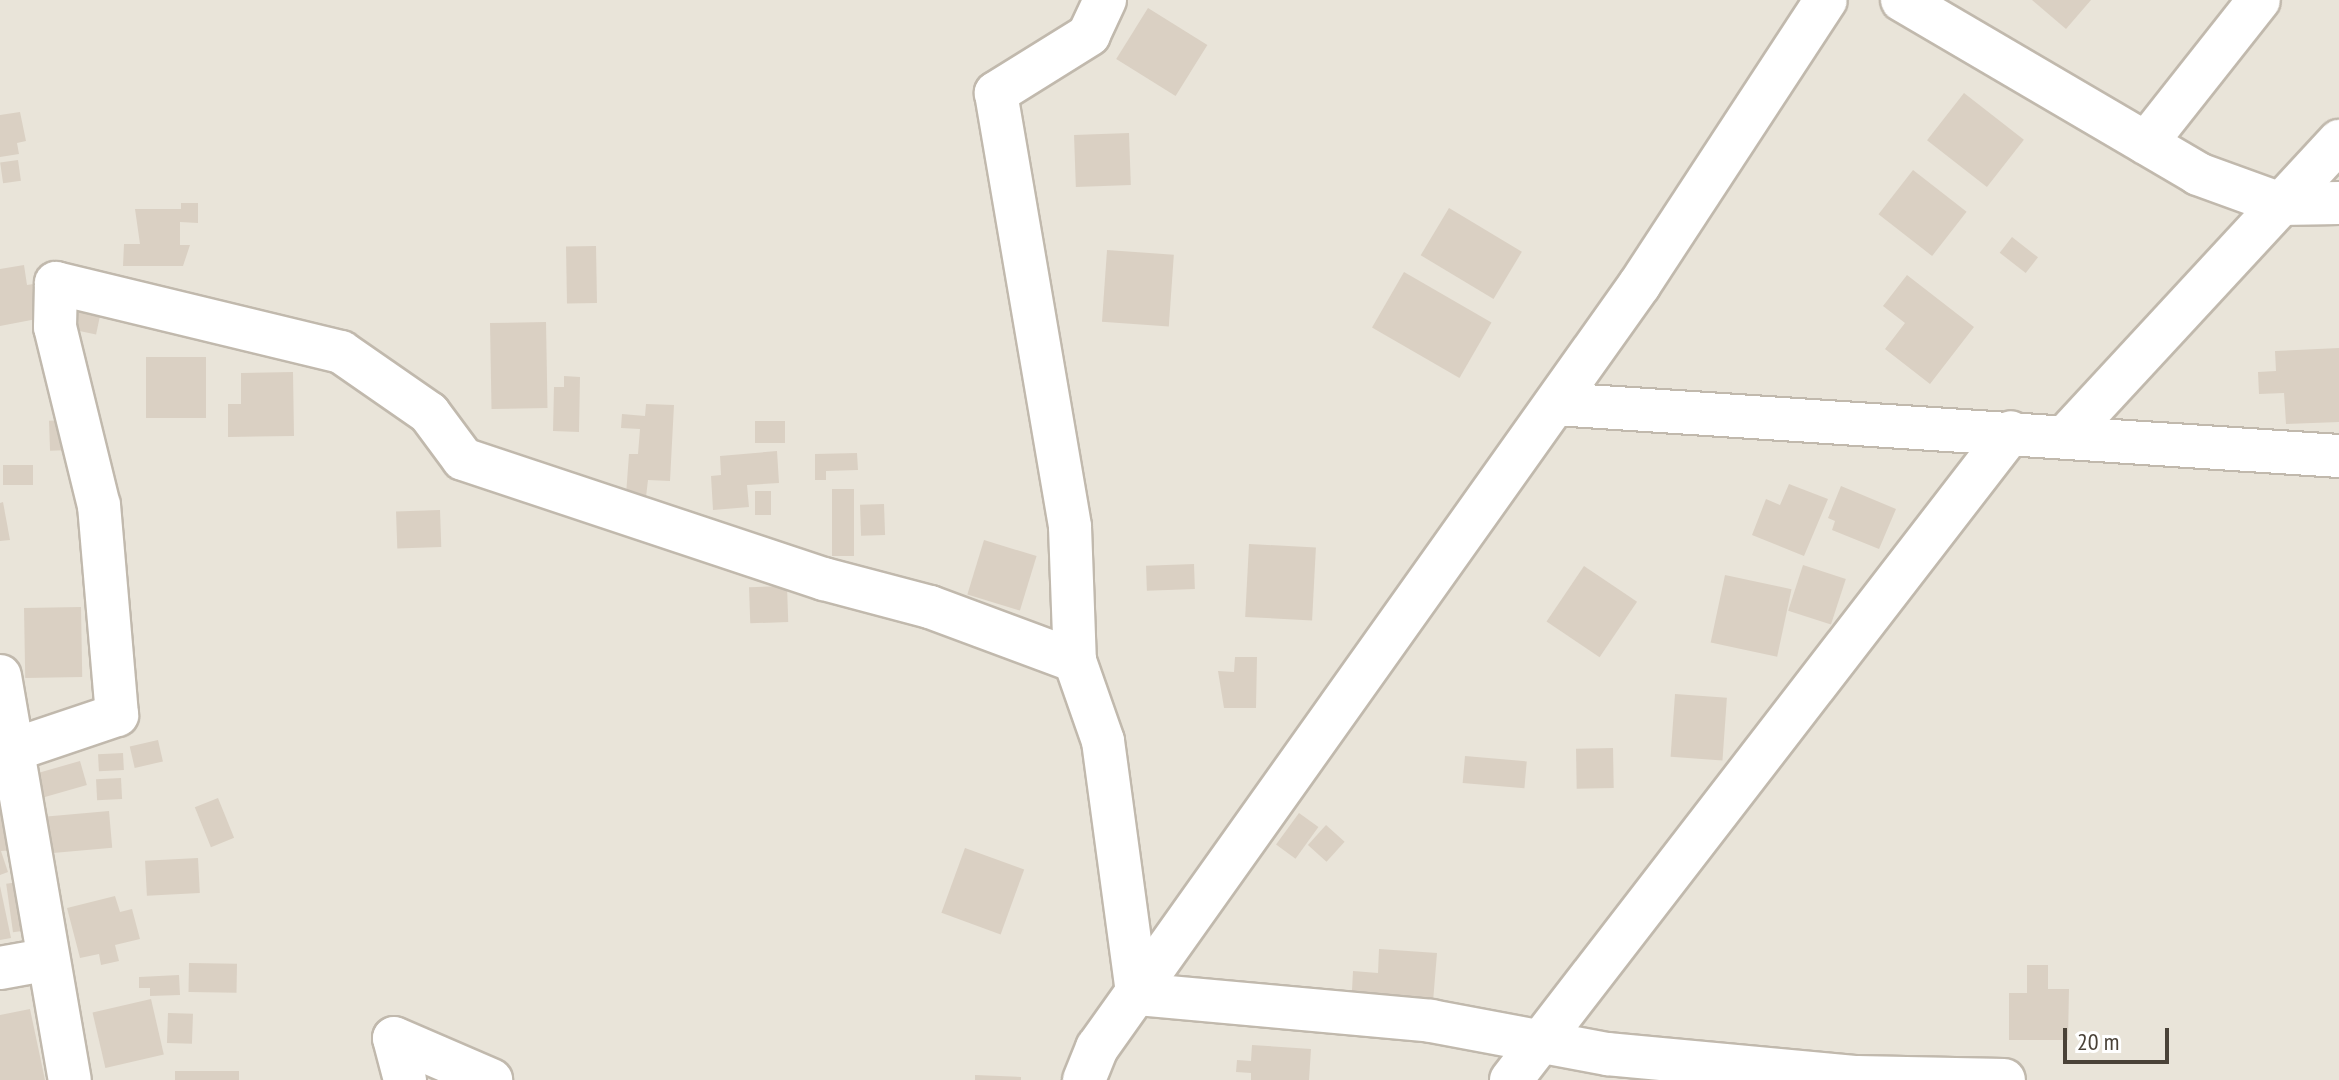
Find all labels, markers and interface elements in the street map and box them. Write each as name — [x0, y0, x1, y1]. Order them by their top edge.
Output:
scale bar — [2067, 1012, 2173, 1062]
text: 20 m — [2077, 1026, 2119, 1057]

